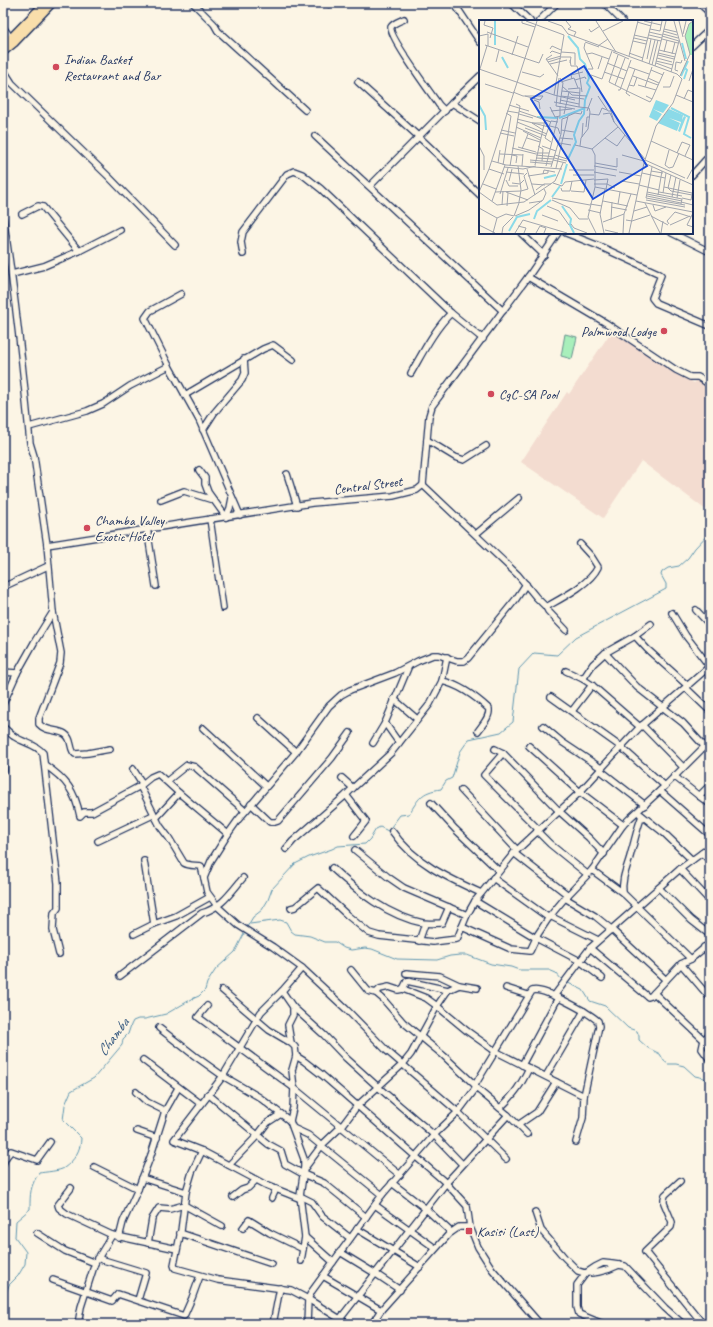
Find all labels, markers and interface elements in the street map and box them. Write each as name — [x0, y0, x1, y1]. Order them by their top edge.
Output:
inset map — [479, 20, 693, 234]
place label: Indian Basket Restaurant and Bar — [64, 51, 161, 84]
marker: Indian Basket Restaurant and Bar — [51, 62, 61, 72]
place label: Palmwood Lodge — [581, 323, 657, 340]
marker: Palmwood Lodge — [659, 326, 669, 336]
place label: CgC-SA Pool — [499, 386, 560, 403]
marker: CgC-SA Pool — [486, 389, 496, 399]
street label: Central Street — [333, 473, 405, 498]
place label: Chamba Valley Exotic Hotel — [95, 512, 165, 545]
marker: Chamba Valley Exotic Hotel — [82, 523, 92, 533]
water label: Chamba — [93, 1013, 135, 1060]
place label: Kasisi (Last) — [477, 1223, 540, 1240]
marker: Kasisi (Last) — [464, 1226, 474, 1236]

